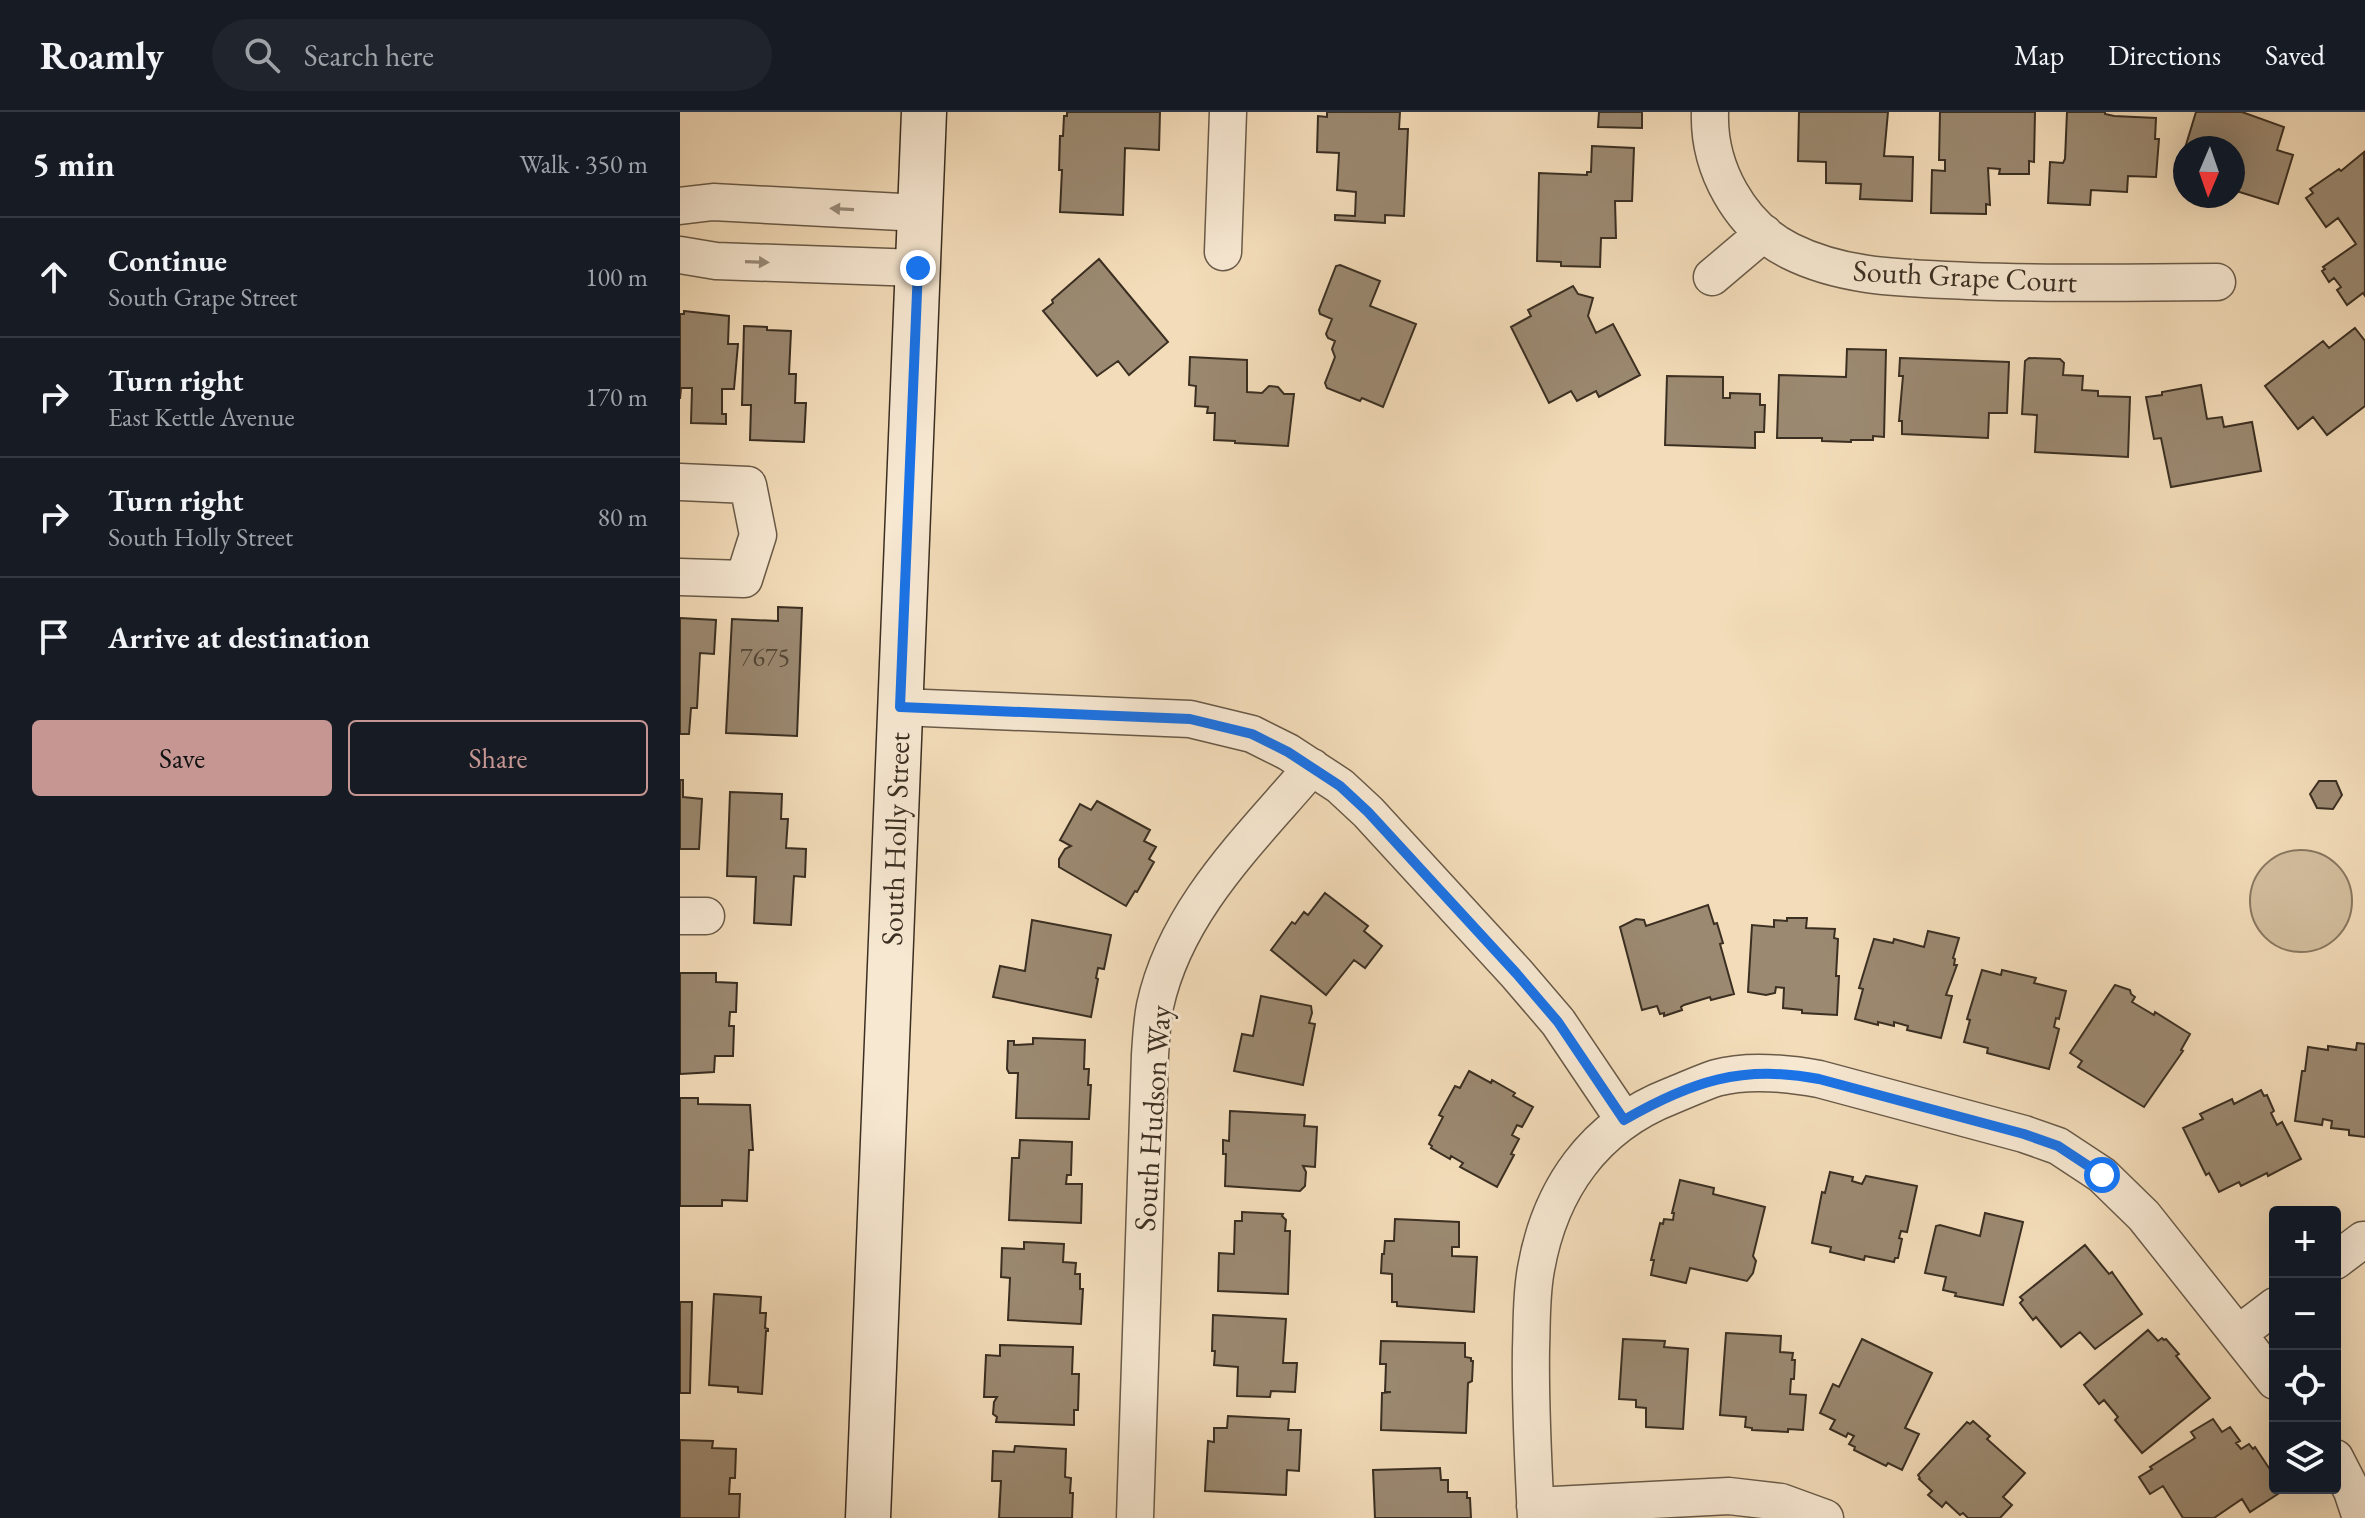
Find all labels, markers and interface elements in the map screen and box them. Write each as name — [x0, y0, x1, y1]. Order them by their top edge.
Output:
search box — [212, 19, 772, 91]
text: Roamly — [40, 31, 164, 80]
icon: search — [240, 33, 284, 77]
text: Search here — [304, 36, 434, 75]
text: Map — [2014, 37, 2064, 73]
text: Directions — [2108, 37, 2221, 73]
text: Saved — [2265, 37, 2325, 73]
north arrow — [2173, 136, 2245, 208]
text: 5 min — [32, 142, 115, 186]
text: Walk · 350 m — [520, 147, 648, 181]
one-way arrow — [829, 202, 854, 215]
text: Continue — [108, 241, 227, 280]
route end — [900, 250, 936, 286]
street label: South Grape Court — [1852, 251, 2078, 301]
icon: ahead — [32, 255, 76, 299]
one-way arrow — [745, 256, 770, 269]
text: 100 m — [585, 260, 648, 294]
text: South Grape Street — [108, 280, 297, 314]
text: Turn right — [108, 361, 244, 400]
icon: right — [32, 375, 76, 419]
text: 170 m — [585, 380, 648, 414]
text: East Kettle Avenue — [108, 400, 295, 434]
text: Turn right — [108, 481, 244, 520]
icon: right — [32, 495, 76, 539]
text: 80 m — [598, 500, 648, 534]
text: South Holly Street — [108, 520, 293, 554]
icon: arrive — [32, 615, 76, 659]
text: Arrive at destination — [108, 618, 370, 657]
house number: 7675 — [740, 640, 790, 674]
button: Save — [32, 720, 332, 796]
button: Share — [348, 720, 648, 796]
street label: South Holly Street — [872, 731, 918, 946]
street label: South Hudson Way — [1125, 1003, 1179, 1232]
route start — [2084, 1157, 2120, 1193]
map controls — [2269, 1206, 2341, 1494]
button: + — [2269, 1206, 2341, 1278]
button: − — [2269, 1278, 2341, 1350]
button: locate — [2269, 1350, 2341, 1422]
button: layers — [2269, 1422, 2341, 1494]

